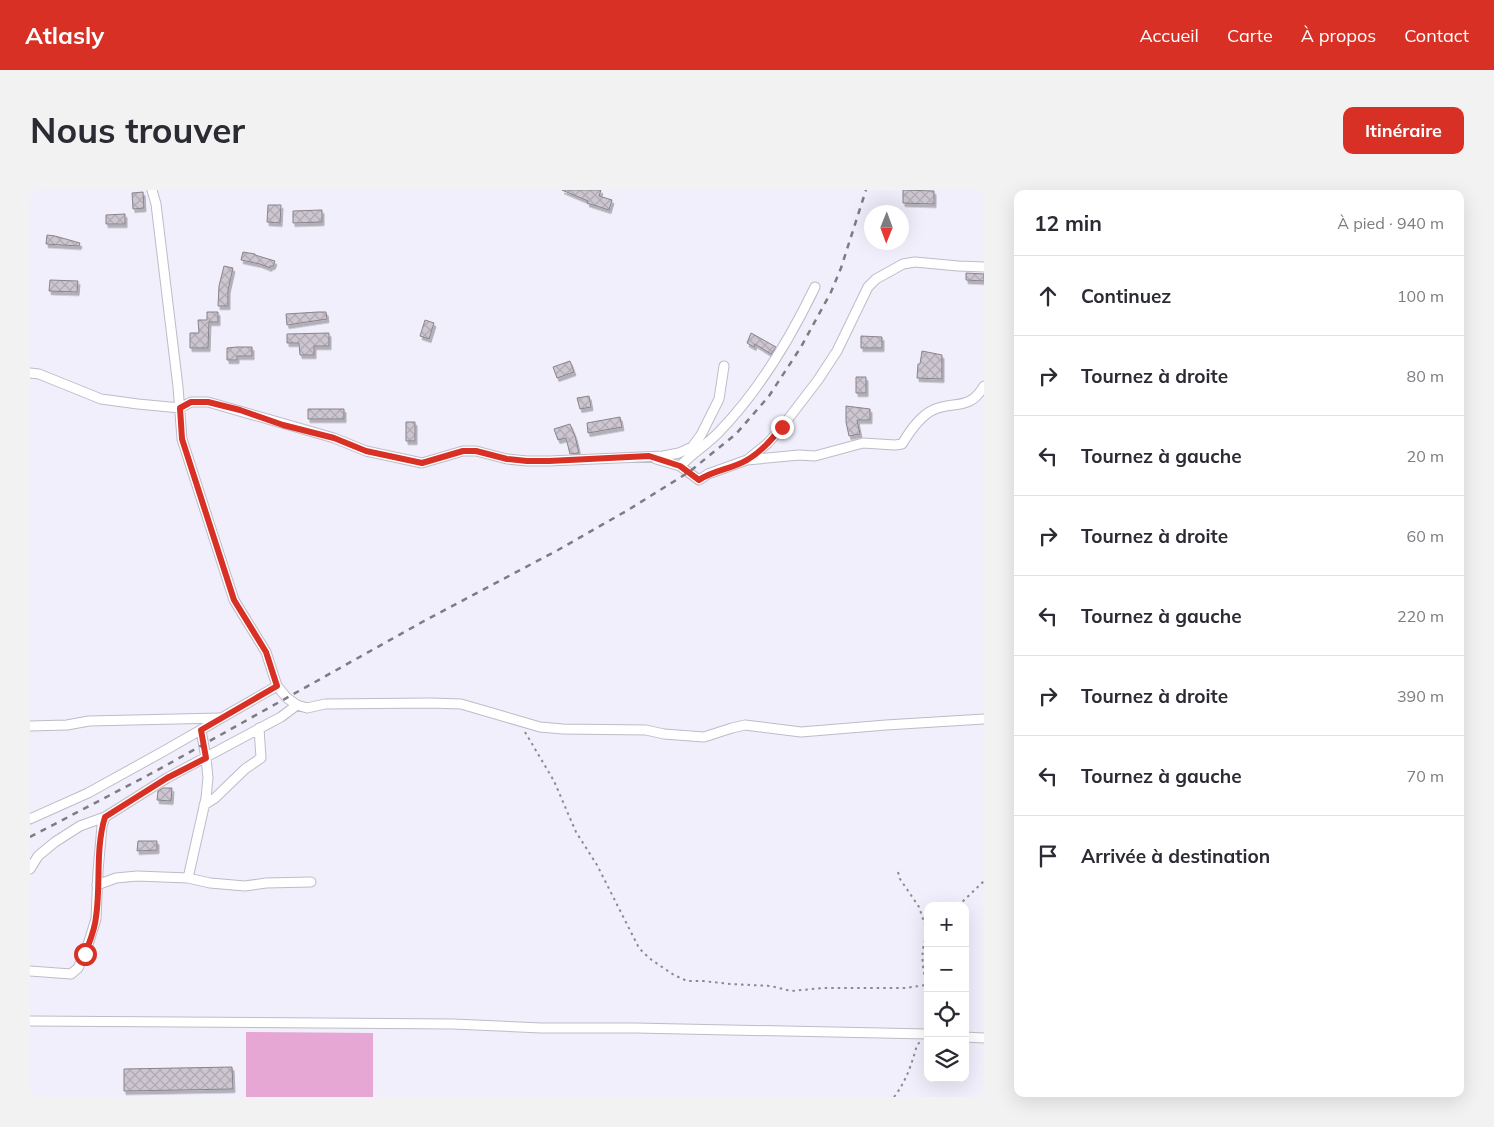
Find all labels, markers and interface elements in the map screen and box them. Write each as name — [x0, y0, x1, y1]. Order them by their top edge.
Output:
text: Atlasly — [25, 20, 104, 50]
text: Accueil — [1139, 24, 1199, 47]
text: Carte — [1227, 24, 1273, 47]
text: À propos — [1301, 24, 1376, 47]
text: Contact — [1404, 24, 1469, 47]
button: Itinéraire — [1343, 107, 1464, 154]
text: Nous trouver — [30, 108, 245, 152]
north arrow — [864, 205, 909, 250]
text: 12 min — [1034, 210, 1102, 236]
text: À pied · 940 m — [1337, 213, 1444, 233]
icon: ahead — [1034, 282, 1062, 310]
text: Continuez — [1081, 284, 1171, 308]
text: 100 m — [1397, 286, 1444, 306]
icon: right — [1034, 362, 1062, 390]
text: Tournez à droite — [1081, 364, 1228, 388]
text: 80 m — [1407, 366, 1444, 386]
route end — [771, 416, 794, 439]
icon: left — [1034, 442, 1062, 470]
text: Tournez à gauche — [1081, 444, 1242, 468]
text: 20 m — [1407, 446, 1444, 466]
icon: right — [1034, 522, 1062, 550]
text: Tournez à droite — [1081, 524, 1228, 548]
text: 60 m — [1407, 526, 1444, 546]
icon: left — [1034, 602, 1062, 630]
text: Tournez à gauche — [1081, 604, 1242, 628]
text: 220 m — [1397, 606, 1444, 626]
icon: right — [1034, 682, 1062, 710]
text: Tournez à droite — [1081, 684, 1228, 708]
text: 390 m — [1397, 686, 1444, 706]
icon: left — [1034, 762, 1062, 790]
text: Tournez à gauche — [1081, 764, 1242, 788]
text: 70 m — [1407, 766, 1444, 786]
icon: arrive — [1034, 842, 1062, 870]
text: Arrivée à destination — [1081, 844, 1270, 868]
map controls — [924, 902, 969, 1082]
button: + — [924, 902, 969, 947]
route start — [74, 943, 97, 966]
button: − — [924, 947, 969, 992]
button: locate — [924, 992, 969, 1037]
button: layers — [924, 1037, 969, 1082]

